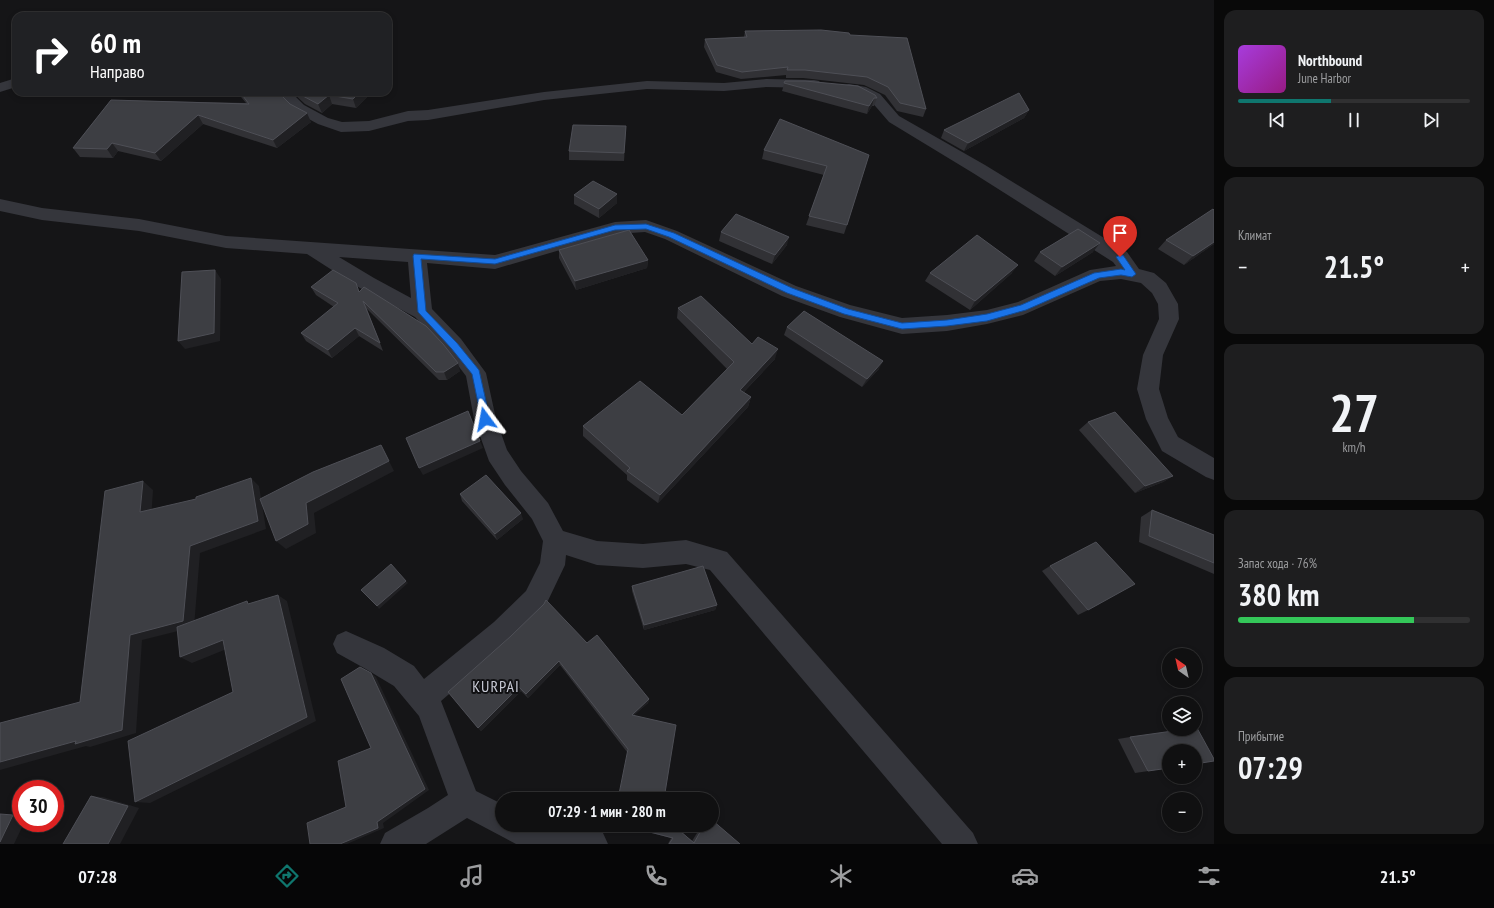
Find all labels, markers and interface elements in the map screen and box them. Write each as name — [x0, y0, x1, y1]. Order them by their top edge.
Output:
text: 60 m — [90, 24, 141, 61]
icon: right — [24, 28, 76, 80]
text: Northbound — [1298, 51, 1362, 70]
text: Направо — [90, 60, 145, 83]
text: June Harbor — [1298, 70, 1351, 87]
icon: previous — [1266, 109, 1288, 131]
icon: pause — [1343, 109, 1365, 131]
icon: next — [1420, 109, 1442, 131]
pin — [1103, 216, 1137, 257]
icon: arrive — [1109, 222, 1131, 244]
text: Климат — [1238, 227, 1271, 244]
text: 21.5° — [1324, 247, 1384, 286]
text: − — [1238, 253, 1247, 281]
text: + — [1461, 253, 1470, 281]
text: 27 — [1329, 379, 1379, 446]
position arrow — [464, 398, 506, 440]
text: km/h — [1342, 439, 1366, 456]
text: Запас хода · 76% — [1238, 555, 1317, 572]
text: 380 km — [1238, 575, 1319, 614]
north arrow — [1162, 648, 1202, 688]
map controls — [1162, 648, 1202, 832]
district label: KURPAI — [472, 676, 520, 696]
button: layers — [1162, 696, 1202, 736]
text: Прибытие — [1238, 728, 1284, 745]
button: + — [1162, 744, 1202, 784]
text: 07:29 — [1238, 748, 1303, 787]
speed limit sign: 30 — [12, 780, 64, 832]
button: − — [1162, 792, 1202, 832]
text: 07:29 · 1 мин · 280 m — [548, 802, 666, 821]
icon: directions — [273, 862, 301, 890]
icon: music — [458, 862, 486, 890]
icon: phone — [642, 862, 670, 890]
icon: climate — [827, 862, 855, 890]
icon: car — [1011, 862, 1039, 890]
icon: filters — [1195, 862, 1223, 890]
text: 07:28 — [78, 865, 117, 888]
text: 21.5° — [1380, 865, 1416, 888]

